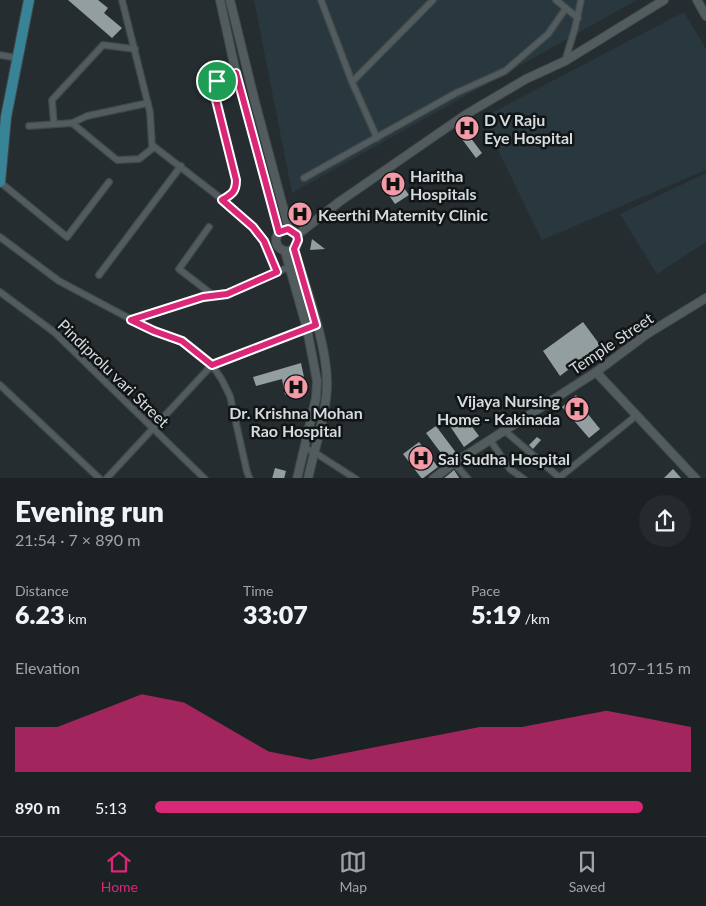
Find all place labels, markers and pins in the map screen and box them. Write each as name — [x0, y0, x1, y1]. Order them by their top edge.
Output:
pin — [196, 60, 238, 102]
place label: D V Raju Eye Hospital — [484, 110, 573, 147]
hospital icon: D V Raju Eye Hospital — [454, 115, 480, 141]
place label: Haritha Hospitals — [410, 166, 477, 203]
hospital icon: Haritha Hospitals — [380, 171, 406, 197]
hospital icon: Keerthi Maternity Clinic — [287, 201, 313, 227]
place label: Keerthi Maternity Clinic — [318, 205, 488, 224]
hospital icon: Dr. Krishna Mohan Rao Hospital — [283, 374, 309, 400]
place label: Vijaya Nursing Home - Kakinada — [437, 391, 561, 428]
hospital icon: Vijaya Nursing Home - Kakinada — [564, 396, 590, 422]
place label: Dr. Krishna Mohan Rao Hospital — [229, 403, 363, 440]
hospital icon: Sai Sudha Hospital — [408, 445, 434, 471]
place label: Sai Sudha Hospital — [438, 449, 570, 468]

